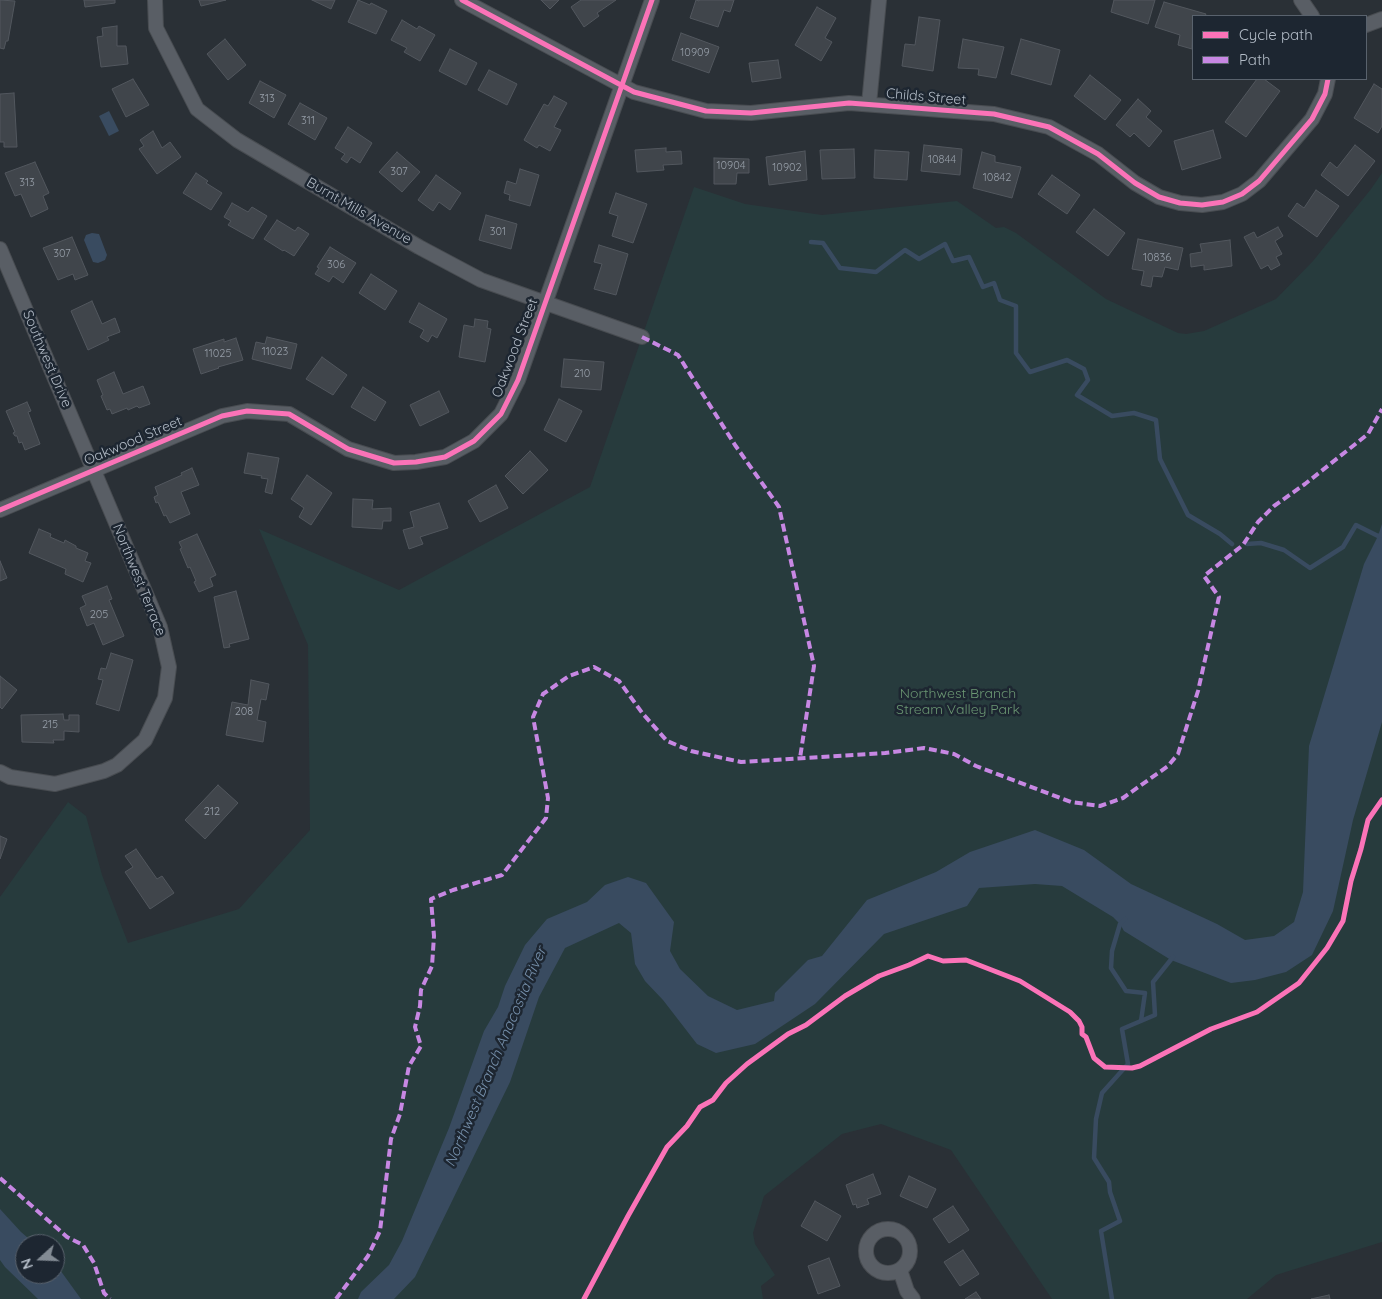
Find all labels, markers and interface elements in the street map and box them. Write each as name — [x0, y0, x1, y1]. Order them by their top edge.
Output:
legend — [1192, 15, 1367, 80]
text: Cycle path — [1239, 25, 1313, 44]
house number: 10909 — [680, 46, 710, 60]
text: Path — [1239, 50, 1271, 69]
street label: Childs Street — [885, 85, 967, 109]
house number: 313 — [259, 92, 275, 106]
house number: 311 — [301, 114, 315, 128]
house number: 10844 — [928, 153, 956, 167]
house number: 10904 — [716, 159, 746, 173]
house number: 10902 — [772, 161, 802, 175]
house number: 307 — [390, 165, 408, 179]
house number: 10842 — [983, 171, 1011, 185]
street label: Burnt Mills Avenue — [304, 174, 414, 248]
house number: 313 — [19, 176, 35, 190]
house number: 301 — [490, 225, 506, 239]
house number: 307 — [53, 247, 71, 261]
house number: 10836 — [1143, 251, 1171, 265]
house number: 306 — [327, 258, 345, 272]
street label: Oakwood Street — [488, 296, 542, 400]
street label: Southwest Drive — [19, 308, 75, 410]
house number: 11023 — [262, 345, 288, 359]
house number: 11025 — [205, 347, 231, 361]
house number: 210 — [574, 367, 590, 381]
street label: Oakwood Street — [82, 413, 184, 469]
street label: Northwest Terrace — [109, 522, 169, 638]
house number: 205 — [90, 608, 108, 622]
park label: Northwest Branch Stream Valley Park — [896, 686, 1020, 719]
house number: 208 — [235, 705, 253, 719]
house number: 215 — [42, 718, 58, 732]
house number: 212 — [204, 805, 220, 819]
water label: Northwest Branch Anacostia River — [441, 944, 551, 1170]
north arrow — [15, 1234, 65, 1284]
text: N — [17, 1256, 37, 1272]

